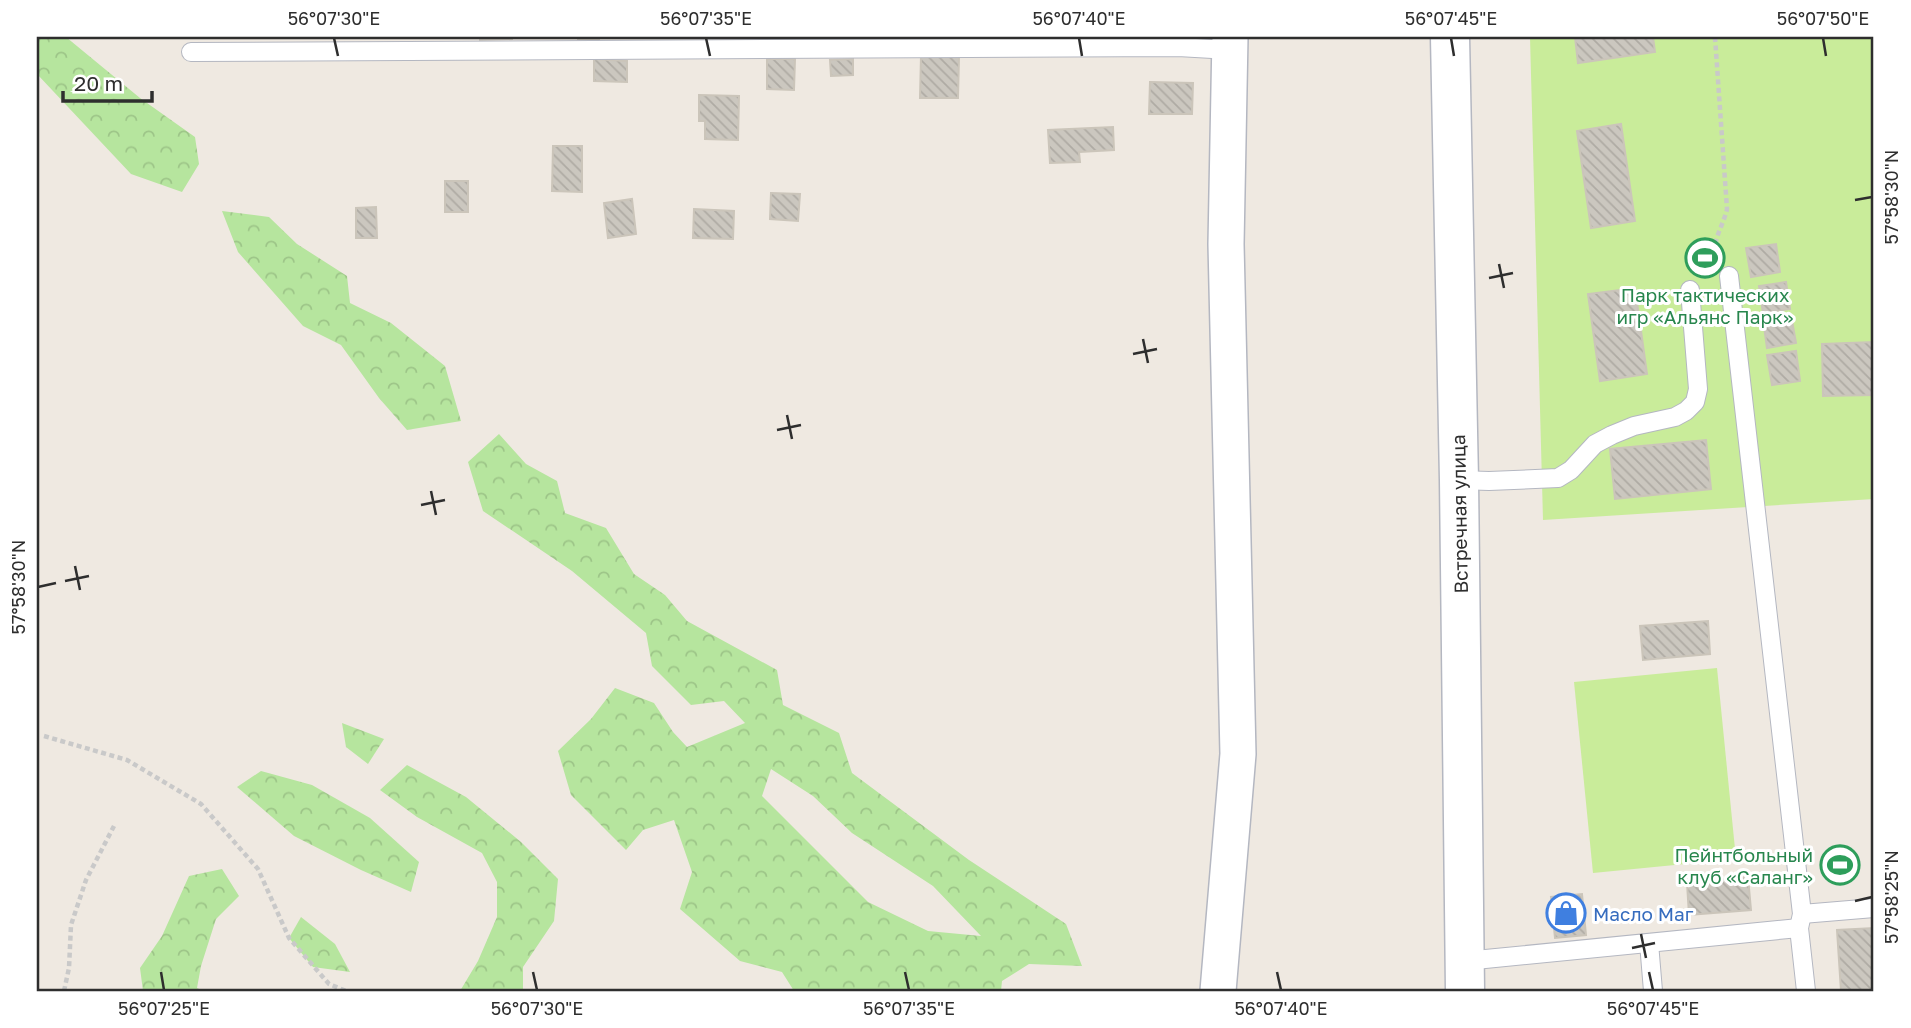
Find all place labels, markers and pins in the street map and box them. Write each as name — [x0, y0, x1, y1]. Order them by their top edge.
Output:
sports icon: Парк тактических игр «Альянс Парк» — [1684, 237, 1726, 279]
place label: Парк тактических игр «Альянс Парк» — [1617, 283, 1794, 328]
place label: Пейнтбольный клуб «Саланг» — [1675, 843, 1813, 888]
sports icon: Пейнтбольный клуб «Саланг» — [1819, 844, 1861, 886]
shop icon: Масло Маг — [1545, 892, 1587, 934]
place label: Масло Маг — [1593, 902, 1694, 925]

